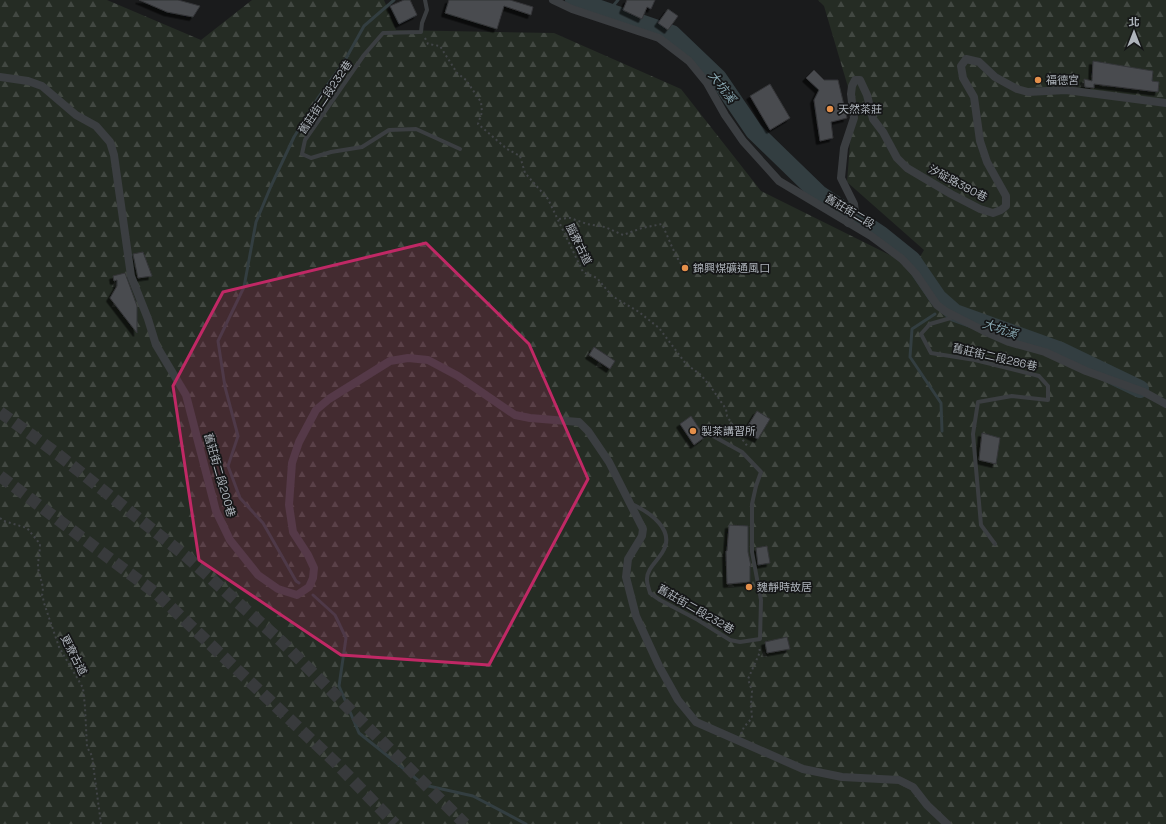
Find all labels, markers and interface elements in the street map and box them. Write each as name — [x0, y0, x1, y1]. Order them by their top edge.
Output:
north arrow — [1114, 12, 1154, 52]
text: 北 — [1129, 15, 1140, 29]
street label: 舊莊街二段232巷 — [295, 57, 355, 137]
water label: 大坑溪 — [705, 68, 741, 108]
place label: 福德宮 — [1046, 73, 1079, 87]
marker: 福德宮 — [1033, 75, 1043, 85]
place label: 天然茶莊 — [838, 102, 882, 116]
marker: 天然茶莊 — [825, 104, 835, 114]
street label: 汐碇路380巷 — [926, 162, 990, 204]
street label: 舊莊街二段 — [823, 191, 877, 231]
street label: 腦寮古道 — [563, 221, 595, 267]
place label: 錦興煤礦通風口 — [693, 261, 770, 275]
marker: 錦興煤礦通風口 — [680, 263, 690, 273]
water label: 大坑溪 — [980, 316, 1022, 343]
street label: 舊莊街二段286巷 — [951, 340, 1039, 374]
place label: 製茶講習所 — [701, 424, 756, 438]
marker: 製茶講習所 — [688, 426, 698, 436]
street label: 舊莊街二段200巷 — [201, 431, 239, 519]
place label: 魏靜時故居 — [757, 580, 812, 594]
street label: 舊莊街二段232巷 — [655, 581, 737, 637]
marker: 魏靜時故居 — [744, 582, 754, 592]
street label: 更寮古道 — [58, 632, 90, 678]

